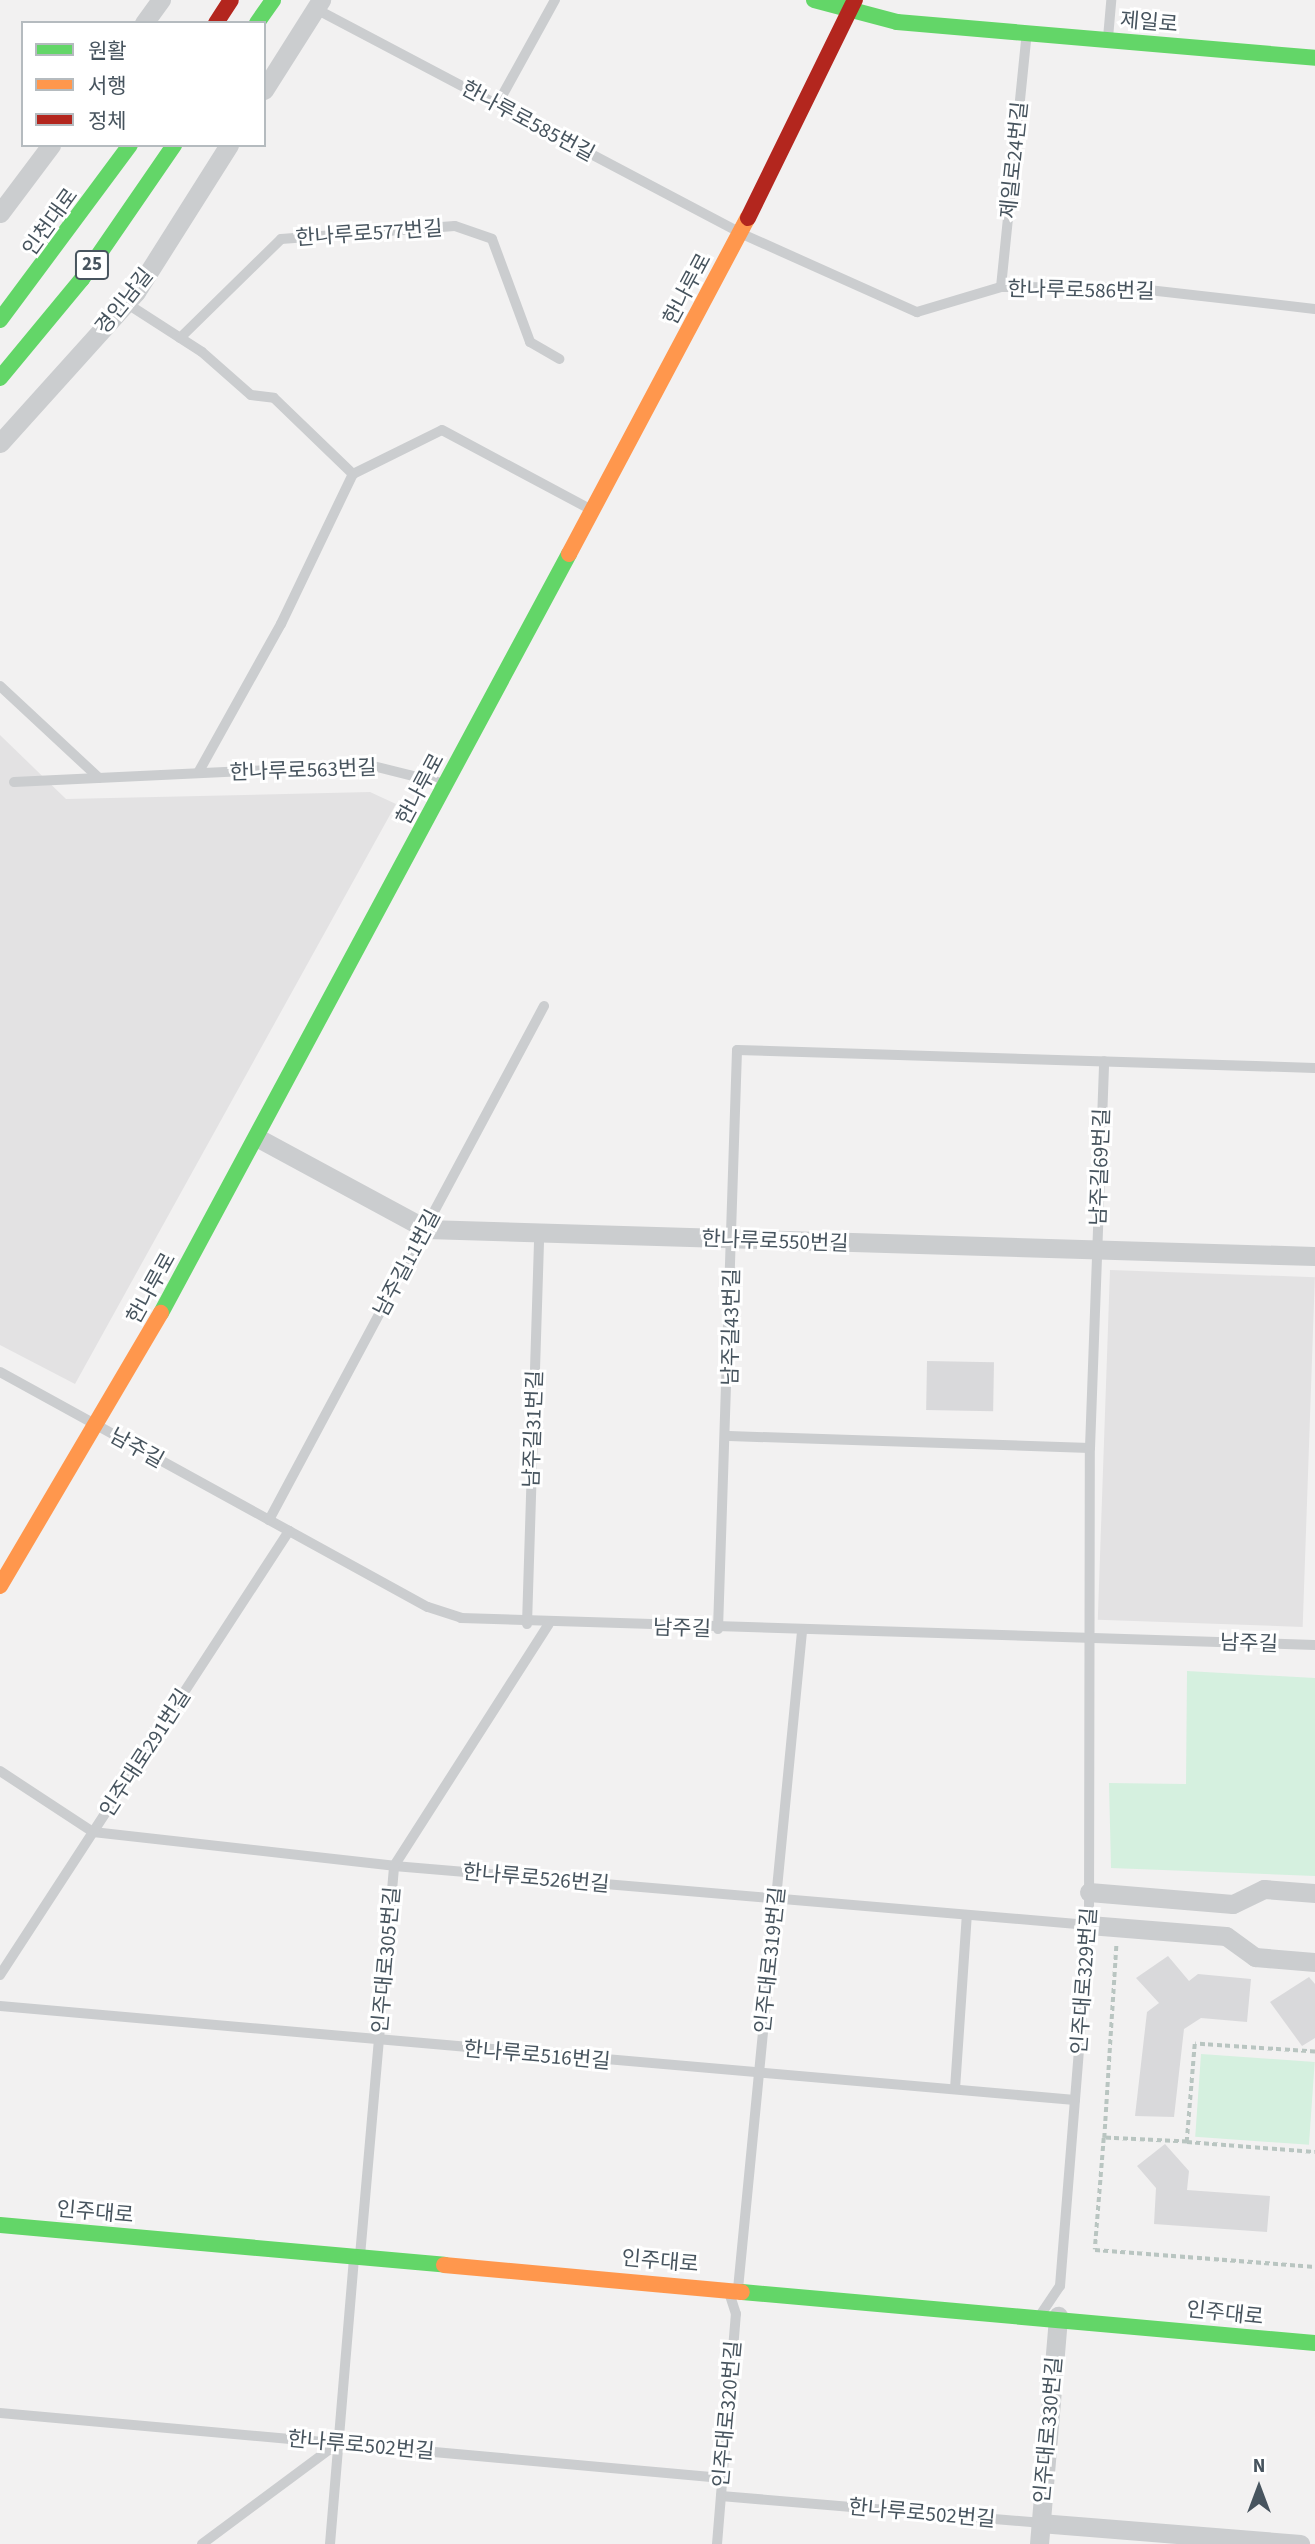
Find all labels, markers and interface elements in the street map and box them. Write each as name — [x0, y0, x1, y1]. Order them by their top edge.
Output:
street label: 제일로 — [1119, 7, 1179, 37]
legend — [21, 21, 266, 147]
text: 원활 — [88, 36, 127, 66]
text: 서행 — [88, 71, 127, 101]
street label: 한나루로585번길 — [457, 75, 599, 167]
street label: 제일로24번길 — [995, 100, 1033, 220]
text: 정체 — [88, 106, 127, 136]
street label: 인천대로 — [17, 183, 83, 261]
street label: 한나루로577번길 — [295, 215, 443, 251]
road number: 25 — [74, 249, 110, 280]
street label: 한나루로 — [658, 249, 716, 329]
street label: 경인남길 — [90, 263, 158, 339]
street label: 한나루로586번길 — [1007, 276, 1155, 304]
street label: 한나루로 — [391, 749, 449, 829]
street label: 한나루로563번길 — [229, 755, 377, 785]
street label: 남주길69번길 — [1085, 1108, 1115, 1226]
street label: 남주길11번길 — [368, 1205, 446, 1321]
street label: 한나루로550번길 — [701, 1226, 849, 1256]
street label: 한나루로 — [121, 1248, 181, 1328]
street label: 남주길43번길 — [717, 1268, 745, 1386]
street label: 남주길31번길 — [518, 1370, 548, 1488]
street label: 남주길 — [106, 1423, 168, 1473]
street label: 남주길 — [653, 1614, 711, 1642]
street label: 남주길 — [1220, 1629, 1278, 1657]
street label: 인주대로291번길 — [94, 1684, 196, 1822]
street label: 한나루로526번길 — [462, 1859, 610, 1897]
street label: 인주대로319번길 — [750, 1885, 790, 2035]
street label: 인주대로305번길 — [367, 1886, 405, 2034]
street label: 인주대로329번길 — [1066, 1907, 1102, 2055]
street label: 한나루로516번길 — [463, 2036, 611, 2074]
street label: 인주대로 — [55, 2196, 135, 2228]
street label: 인주대로 — [620, 2245, 700, 2277]
street label: 인주대로 — [1185, 2296, 1265, 2330]
street label: 인주대로320번길 — [708, 2340, 746, 2488]
street label: 인주대로330번길 — [1029, 2356, 1067, 2504]
street label: 한나루로502번길 — [287, 2426, 435, 2464]
north arrow — [1224, 2453, 1294, 2523]
text: N — [1253, 2453, 1265, 2480]
street label: 한나루로502번길 — [848, 2494, 996, 2532]

